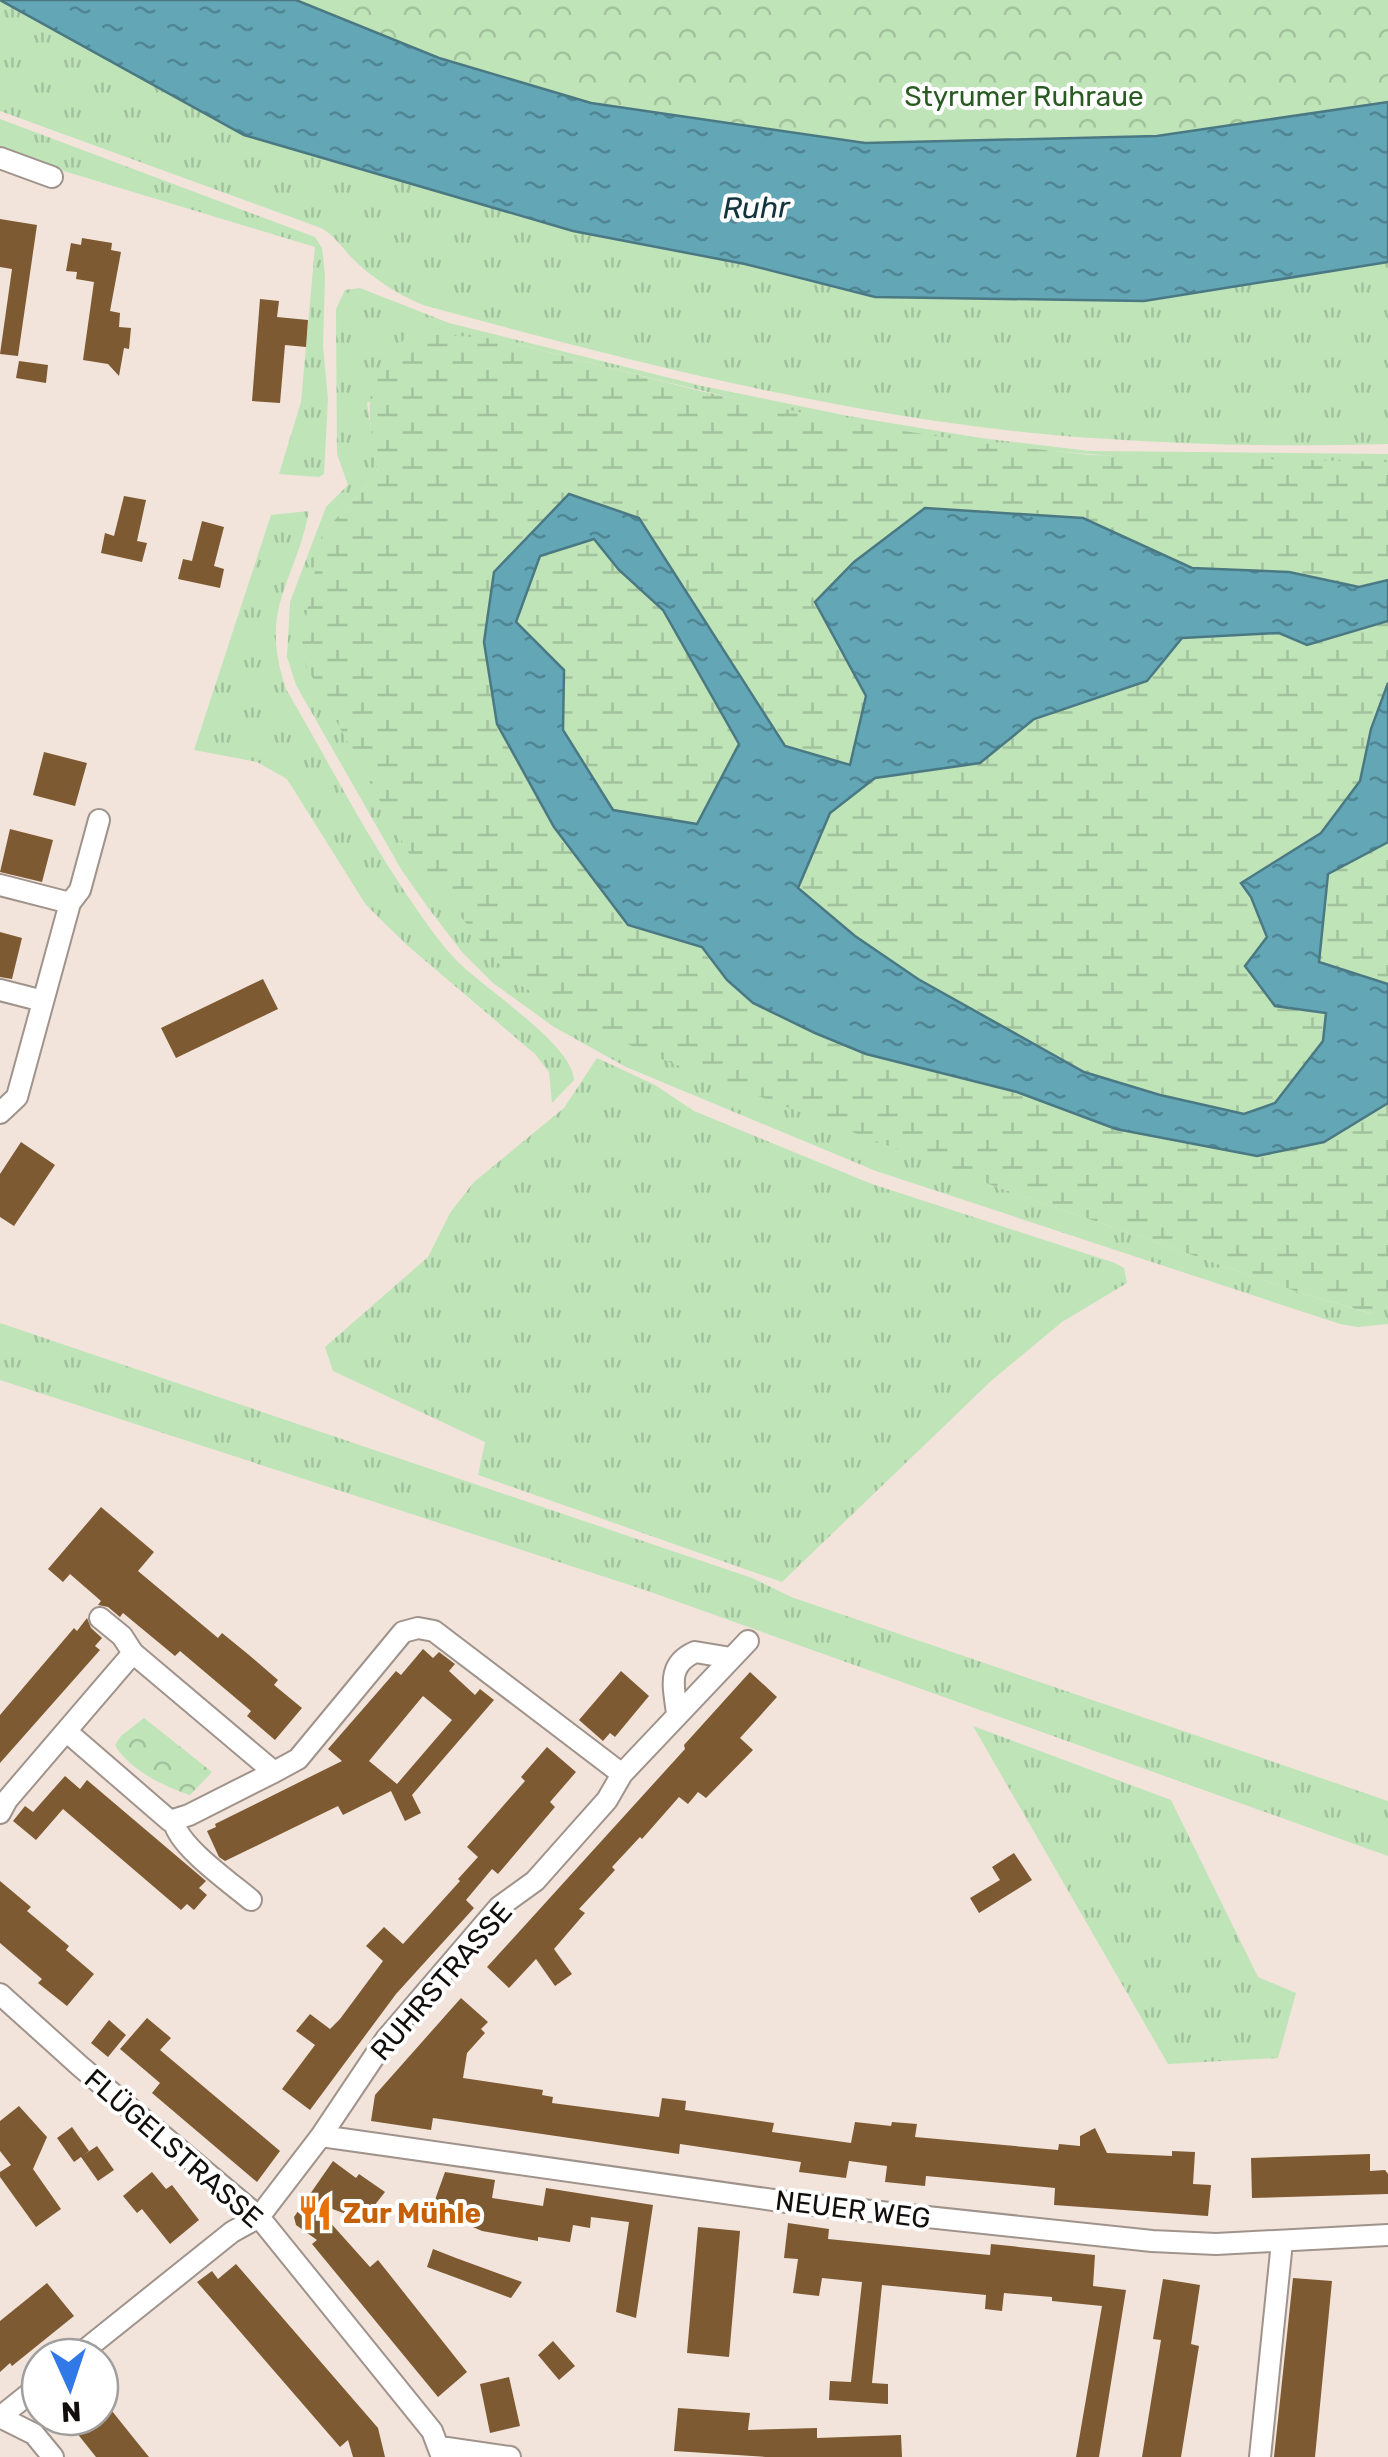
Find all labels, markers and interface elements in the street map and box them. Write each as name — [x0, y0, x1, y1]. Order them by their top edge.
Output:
park label: Styrumer Ruhraue — [904, 80, 1144, 113]
water label: Ruhr — [722, 189, 792, 227]
street label: RUHRSTRASSE — [364, 1896, 519, 2067]
street label: FLÜGELSTRASSE — [78, 2062, 269, 2235]
street label: NEUER WEG — [773, 2184, 932, 2235]
restaurant icon: Zur Mühle — [296, 2194, 334, 2232]
place label: Zur Mühle — [343, 2197, 481, 2230]
north arrow — [20, 2337, 120, 2437]
text: N — [60, 2394, 82, 2428]

